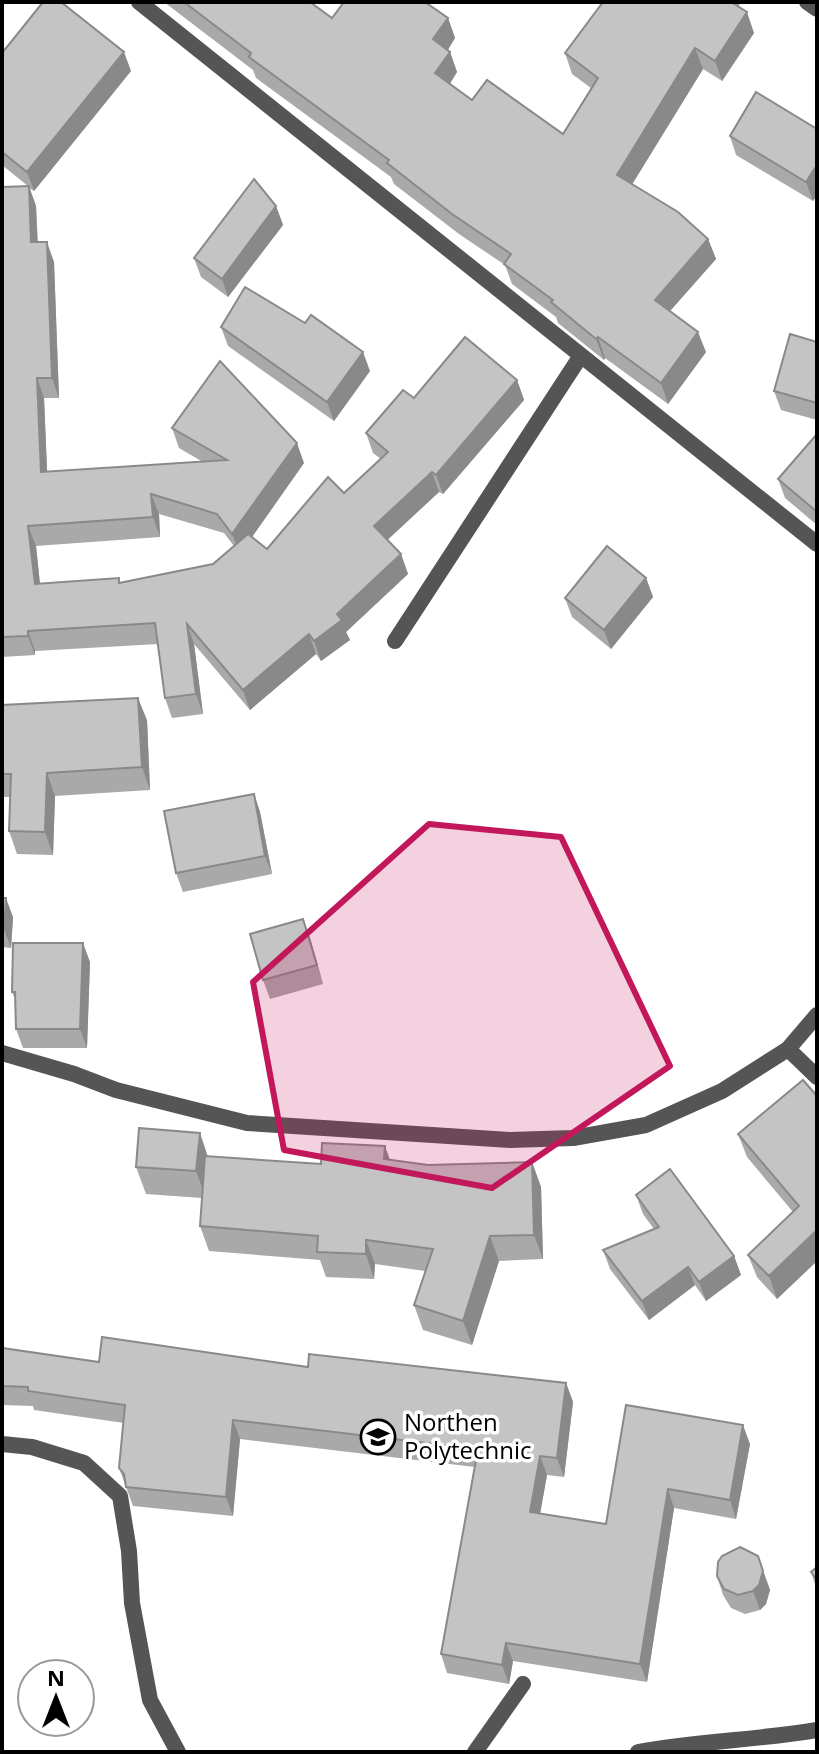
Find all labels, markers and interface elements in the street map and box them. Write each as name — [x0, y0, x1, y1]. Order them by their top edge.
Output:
place label: Northen Polytechnic — [404, 1405, 531, 1466]
school or university icon: Northen Polytechnic — [359, 1418, 397, 1456]
north arrow — [16, 1658, 96, 1738]
text: N — [47, 1662, 65, 1692]

